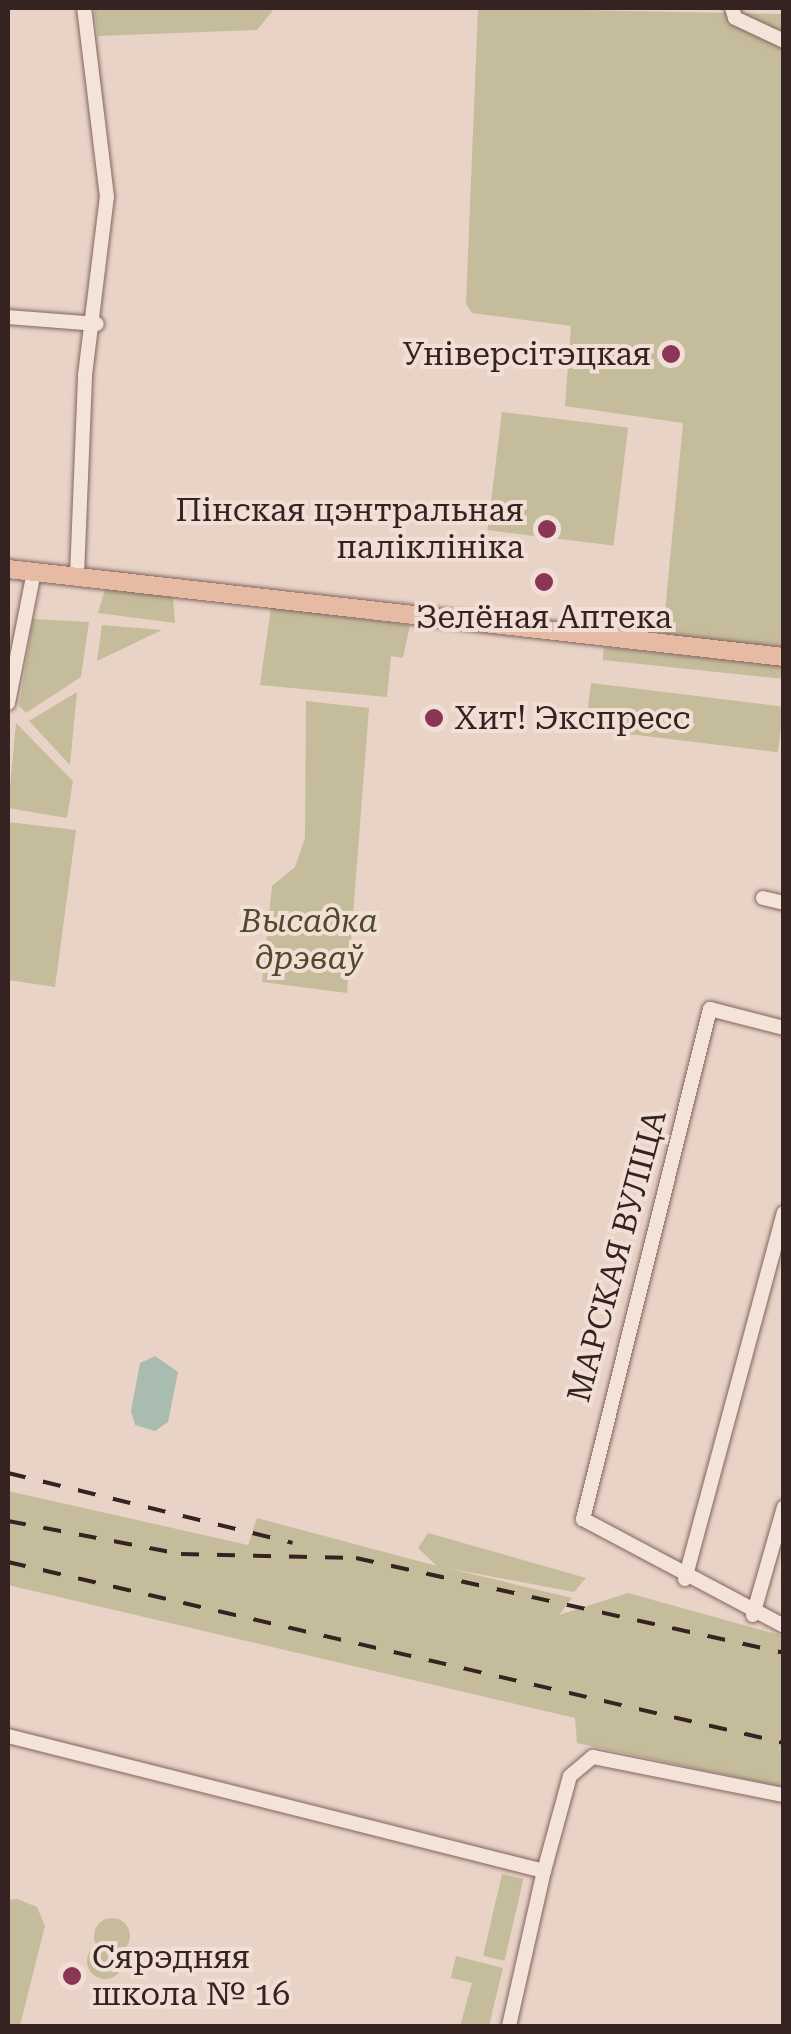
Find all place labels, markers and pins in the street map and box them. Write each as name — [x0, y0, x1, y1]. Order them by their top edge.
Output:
place label: Універсітэцкая — [402, 335, 651, 373]
marker: Універсітэцкая — [660, 343, 682, 365]
place label: Пінская цэнтральная паліклініка — [175, 492, 524, 567]
marker: Пінская цэнтральная паліклініка — [534, 516, 560, 542]
marker: Зелёная Аптека — [533, 571, 555, 593]
place label: Зелёная Аптека — [416, 598, 672, 636]
place label: Хит! Экспресс — [454, 699, 690, 737]
marker: Хит! Экспресс — [423, 707, 445, 729]
place label: Сярэдняя школа № 16 — [92, 1939, 290, 2014]
marker: Сярэдняя школа № 16 — [61, 1965, 83, 1987]

